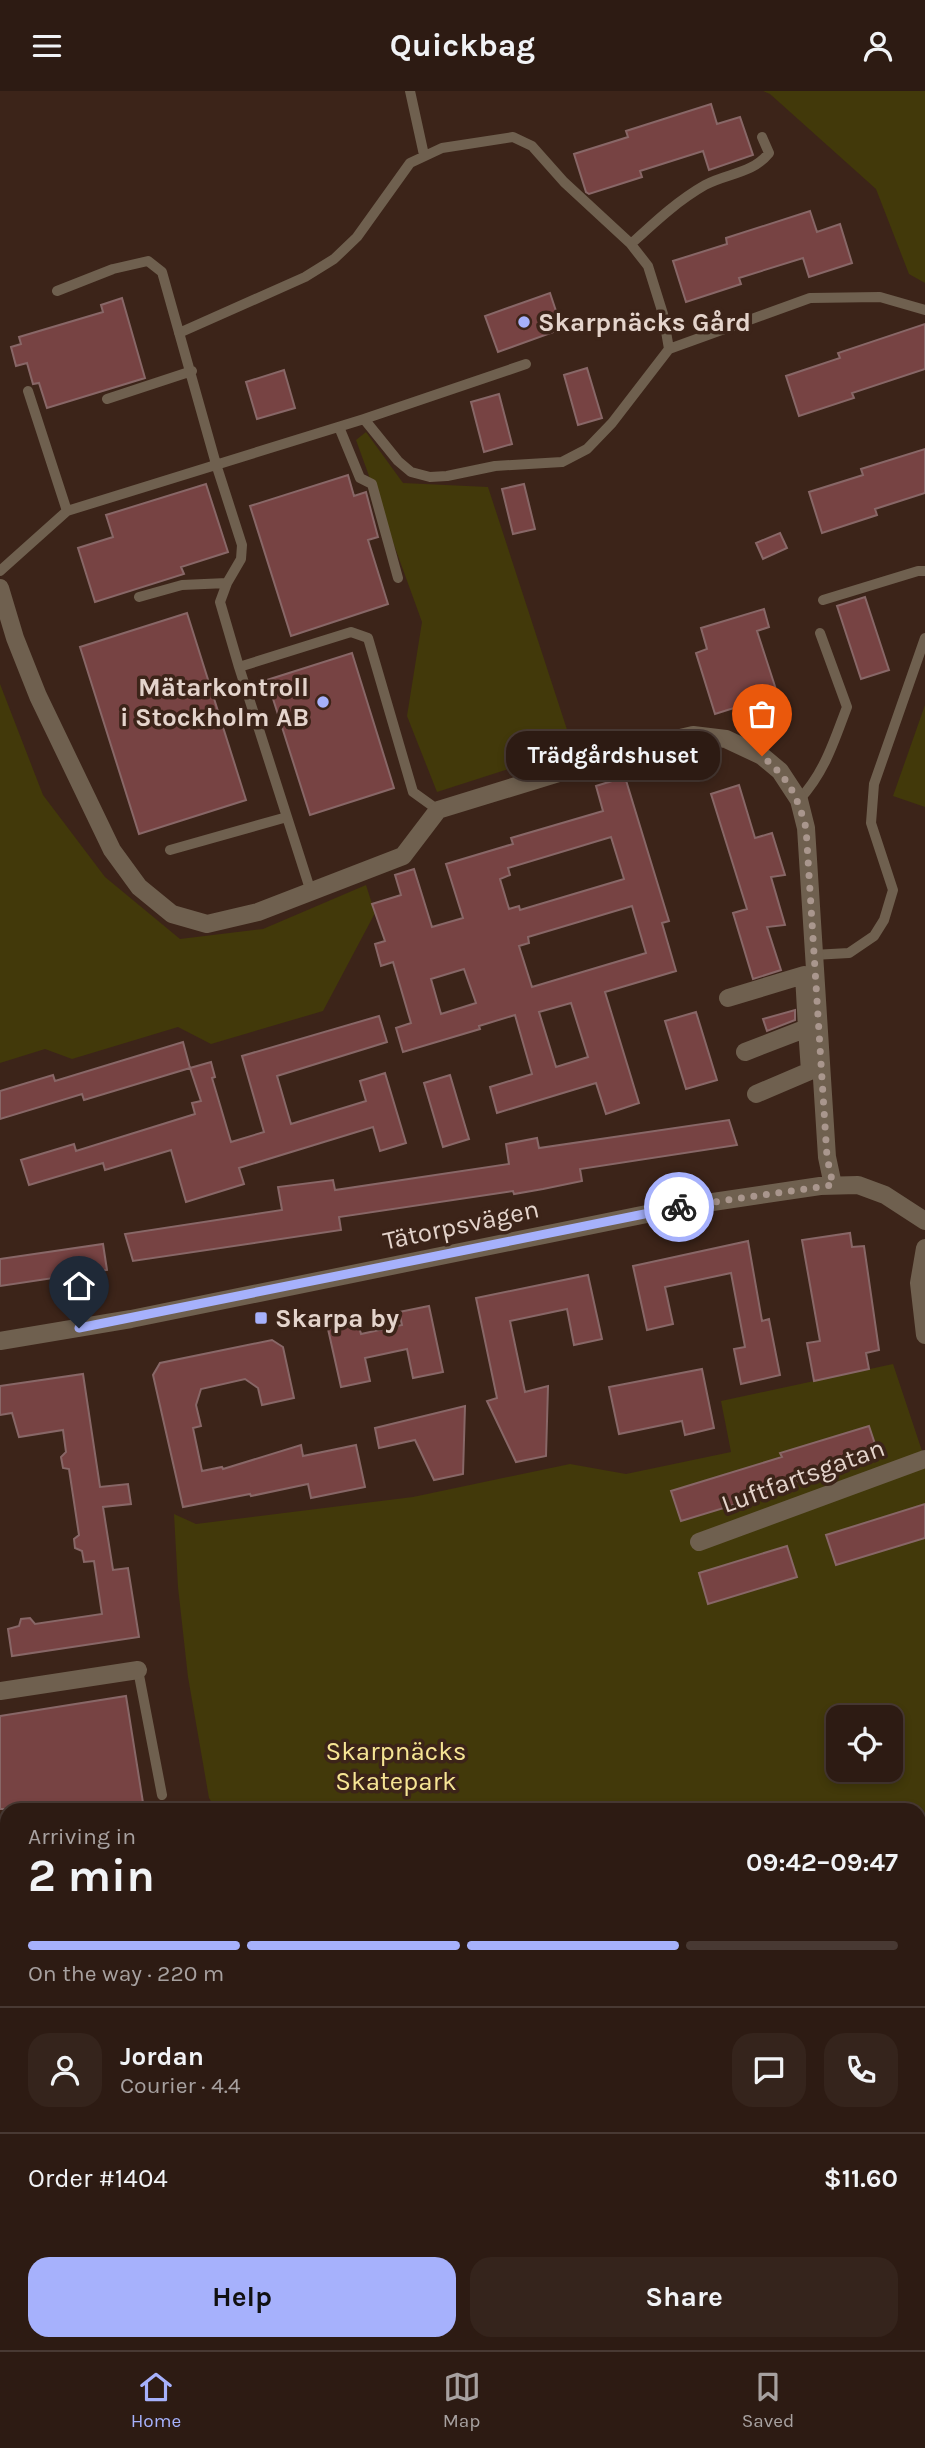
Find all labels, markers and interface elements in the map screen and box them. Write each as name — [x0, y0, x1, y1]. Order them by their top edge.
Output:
icon: menu — [28, 27, 66, 65]
text: Quickbag — [390, 27, 535, 64]
icon: person — [859, 27, 897, 65]
place label: Skarpnäcks Gård — [538, 307, 751, 338]
marker: Skarpnäcks Gård — [516, 314, 532, 330]
place label: Mätarkontroll i Stockholm AB — [120, 672, 309, 733]
pin — [732, 684, 792, 756]
marker: Mätarkontroll i Stockholm AB — [315, 694, 331, 710]
icon: bag — [743, 695, 781, 733]
callout: Trädgårdshuset — [506, 731, 720, 781]
text: Trädgårdshuset — [527, 742, 699, 769]
courier — [644, 1172, 714, 1242]
icon: bike — [660, 1188, 698, 1226]
street label: Tätorpsvägen — [380, 1193, 542, 1257]
pin — [49, 1256, 109, 1328]
icon: home — [60, 1267, 98, 1305]
place label: Skarpa by — [275, 1303, 399, 1334]
marker: Skarpa by — [253, 1310, 269, 1326]
street label: Luftfartsgatan — [717, 1432, 889, 1520]
map controls — [826, 1705, 903, 1782]
button: locate — [826, 1705, 903, 1782]
park label: Skarpnäcks Skatepark — [325, 1736, 467, 1797]
text: Arriving in — [28, 1823, 136, 1850]
text: 09:42–09:47 — [746, 1847, 898, 1878]
text: 2 min — [28, 1849, 155, 1903]
text: On the way · 220 m — [28, 1960, 224, 1987]
button: person — [28, 2033, 102, 2107]
button: chat — [732, 2033, 806, 2107]
button: phone — [824, 2033, 898, 2107]
text: Jordan — [120, 2041, 204, 2072]
text: Courier · 4.4 — [120, 2072, 241, 2099]
text: Order #1404 — [28, 2163, 168, 2194]
text: $11.60 — [824, 2163, 898, 2194]
button: Help — [28, 2257, 456, 2337]
button: Share — [470, 2257, 898, 2337]
tab: Home — [131, 2368, 181, 2432]
tab: Map — [443, 2368, 481, 2432]
tab: Saved — [742, 2368, 794, 2432]

